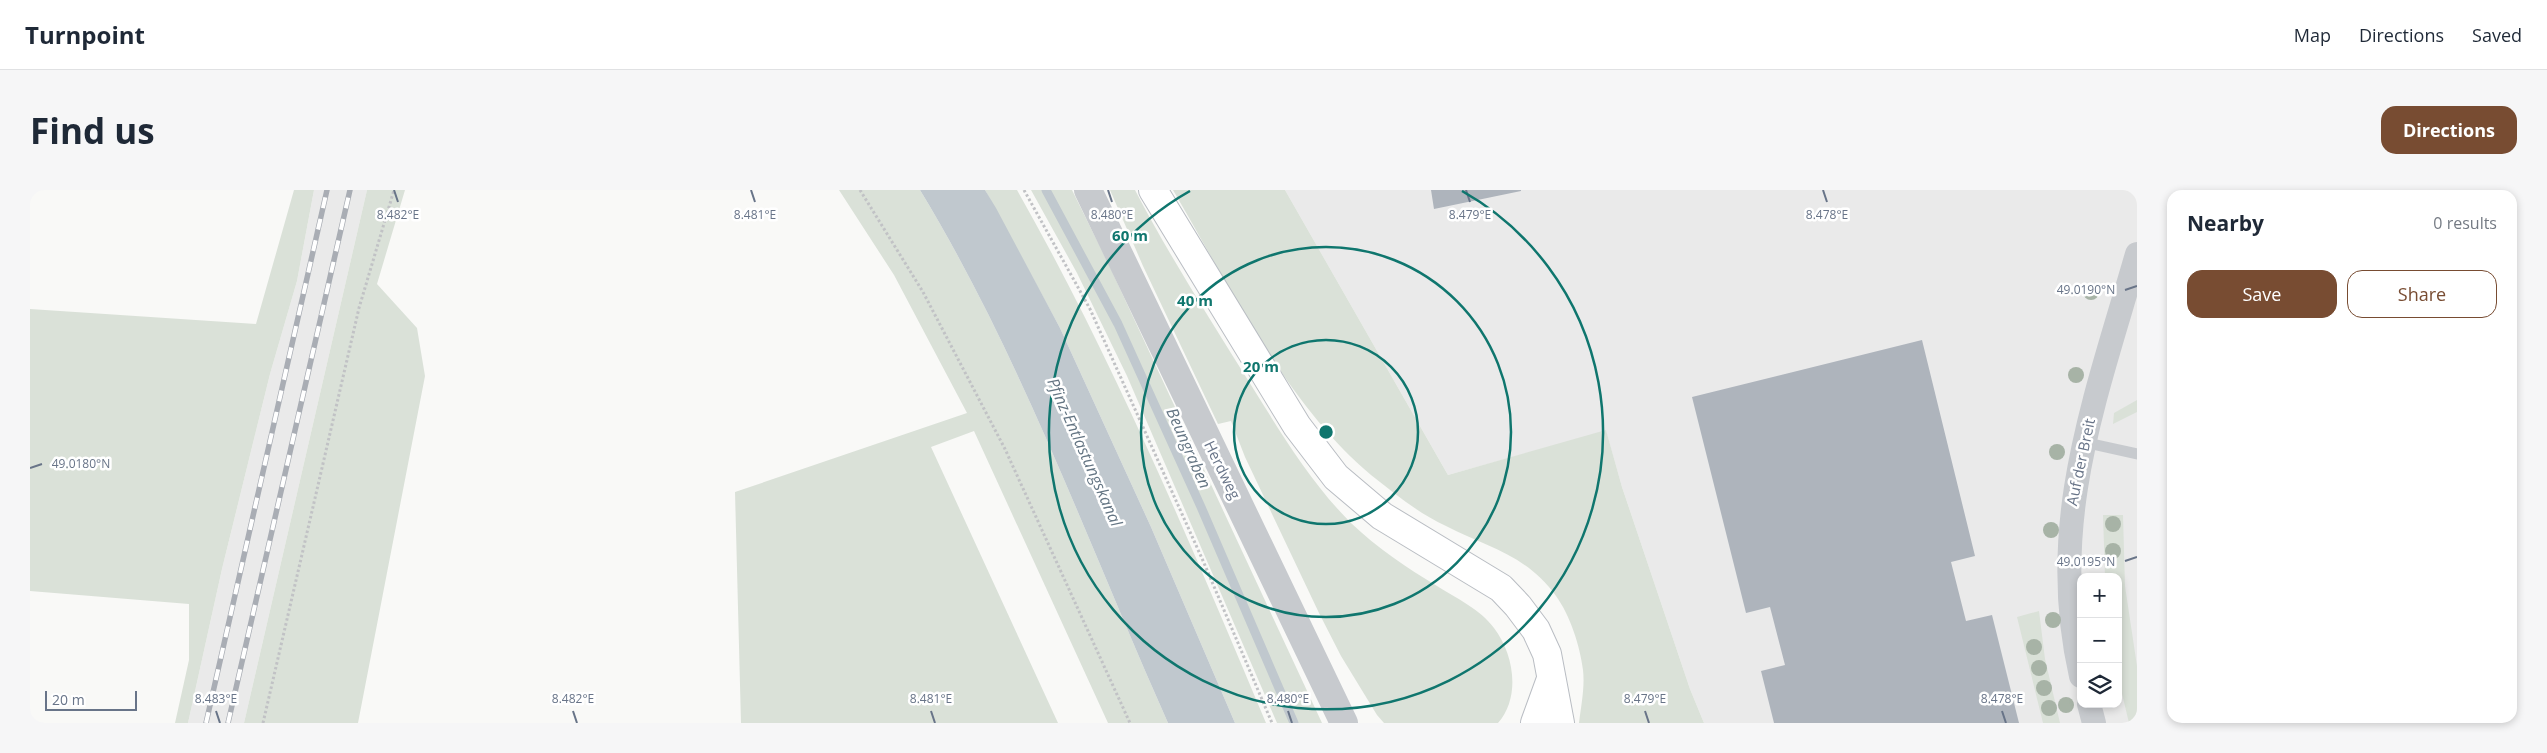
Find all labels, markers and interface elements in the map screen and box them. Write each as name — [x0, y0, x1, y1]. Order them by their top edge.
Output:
text: Turnpoint — [25, 18, 145, 51]
text: Map — [2294, 23, 2331, 47]
text: Directions — [2359, 23, 2444, 47]
text: Saved — [2472, 23, 2522, 47]
button: Directions — [2381, 106, 2517, 154]
text: Find us — [30, 107, 155, 154]
text: 8.482°E — [377, 206, 419, 223]
text: 8.481°E — [734, 206, 776, 223]
text: 8.480°E — [1091, 206, 1133, 223]
text: 8.479°E — [1449, 206, 1491, 223]
text: 8.478°E — [1806, 206, 1848, 223]
text: Nearby — [2187, 209, 2264, 237]
text: 0 results — [2433, 212, 2497, 234]
text: 60 m — [1112, 225, 1148, 245]
button: Save — [2187, 270, 2337, 318]
button: Share — [2347, 270, 2497, 318]
text: 49.0190°N — [2057, 281, 2115, 298]
text: 40 m — [1177, 290, 1213, 310]
text: 20 m — [1243, 356, 1279, 376]
water label: Pfinz-Entlastungskanal — [1042, 374, 1128, 531]
water label: Beungraben — [1161, 404, 1217, 492]
street label: Auf der Breit — [2061, 416, 2099, 507]
centre of rings — [1317, 423, 1335, 441]
street label: Herdweg — [1200, 437, 1246, 502]
text: 49.0180°N — [52, 455, 110, 472]
text: 49.0195°N — [2057, 553, 2115, 570]
map controls — [2077, 573, 2122, 708]
button: + — [2077, 573, 2122, 618]
button: − — [2077, 618, 2122, 663]
button: layers — [2077, 663, 2122, 708]
scale bar — [45, 688, 138, 711]
text: 20 m — [52, 690, 85, 709]
text: 8.483°E — [195, 690, 237, 707]
text: 8.482°E — [552, 690, 594, 707]
text: 8.481°E — [910, 690, 952, 707]
text: 8.480°E — [1267, 690, 1309, 707]
text: 8.479°E — [1624, 690, 1666, 707]
text: 8.478°E — [1981, 690, 2023, 707]

